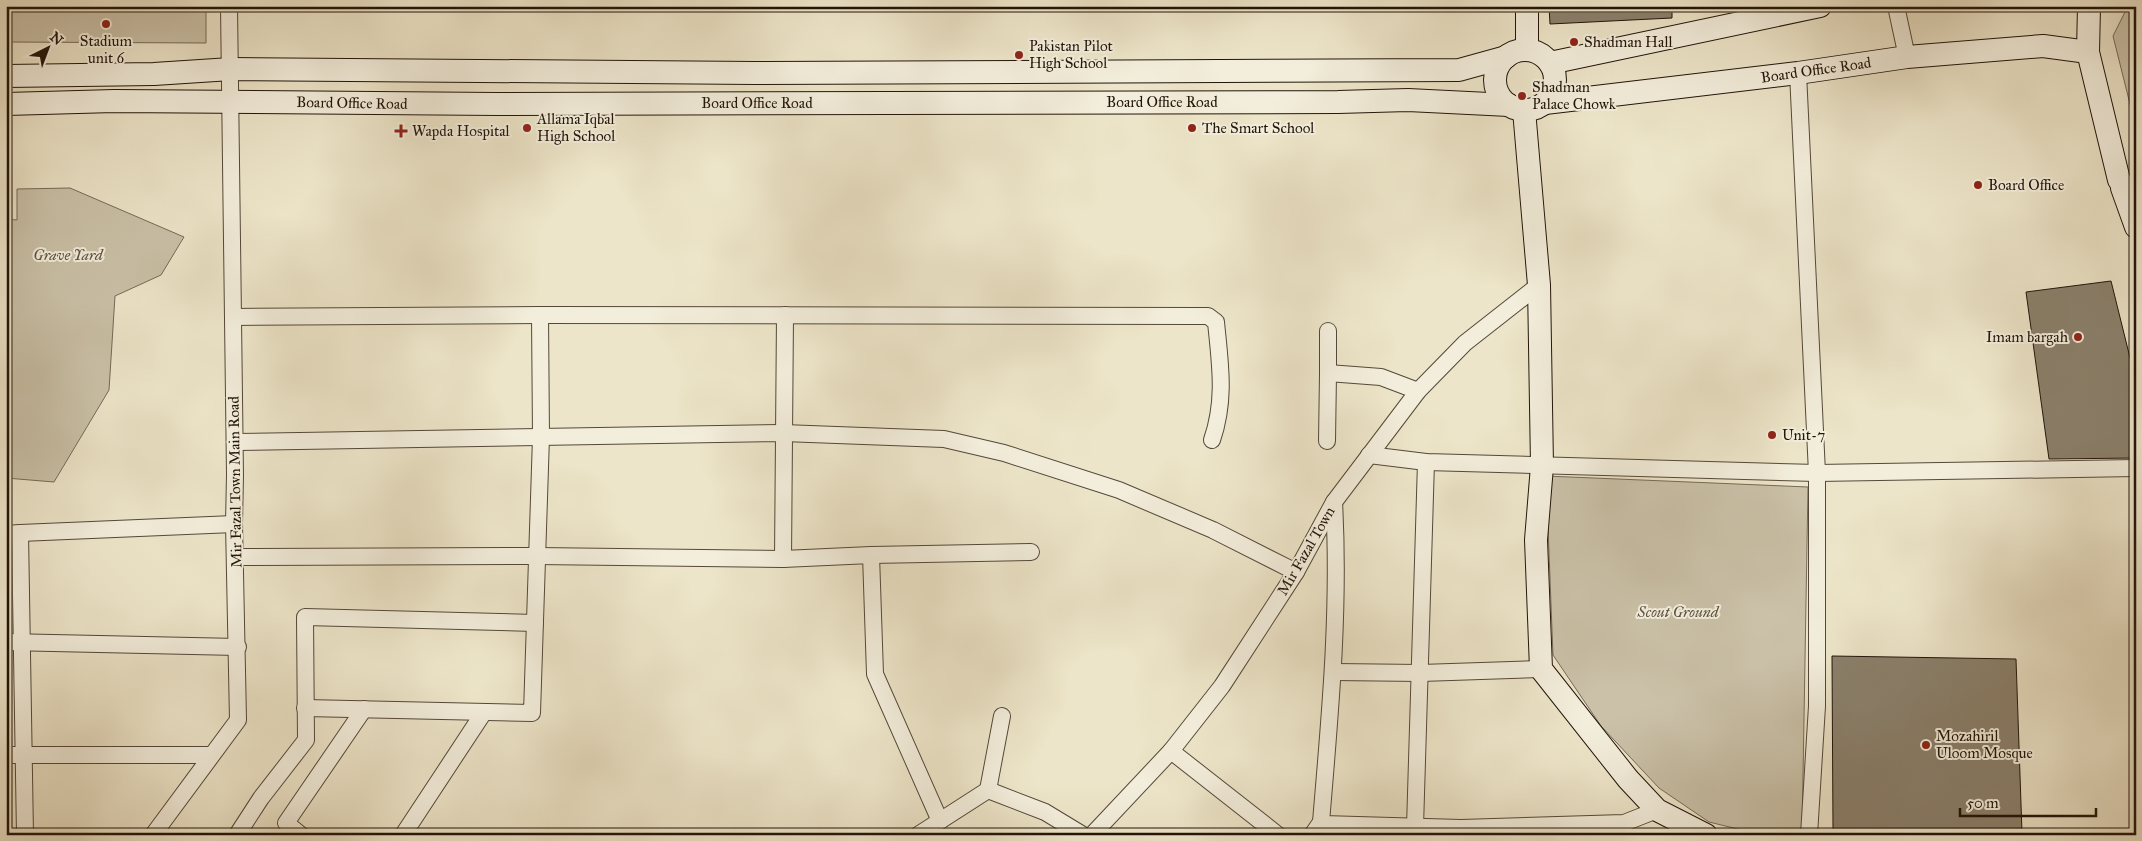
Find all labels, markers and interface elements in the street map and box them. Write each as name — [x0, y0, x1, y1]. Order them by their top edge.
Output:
marker: Stadium unit 6 — [100, 18, 112, 30]
north arrow — [22, 22, 72, 72]
text: N — [46, 28, 67, 49]
place label: Stadium unit 6 — [80, 32, 133, 67]
place label: Shadman Hall — [1584, 33, 1673, 51]
marker: Shadman Hall — [1568, 36, 1580, 48]
place label: Pakistan Pilot High School — [1029, 37, 1114, 72]
marker: Pakistan Pilot High School — [1013, 49, 1025, 61]
street label: Board Office Road — [1760, 53, 1873, 87]
place label: Shadman Palace Chowk — [1532, 78, 1616, 113]
marker: Shadman Palace Chowk — [1516, 90, 1528, 102]
street label: Board Office Road — [296, 93, 408, 113]
street label: Board Office Road — [1106, 93, 1218, 111]
street label: Board Office Road — [701, 94, 813, 112]
place label: Allama Iqbal High School — [536, 110, 616, 145]
place label: The Smart School — [1202, 119, 1315, 137]
place label: Wapda Hospital — [412, 122, 511, 140]
marker: Allama Iqbal High School — [521, 122, 533, 134]
marker: The Smart School — [1186, 122, 1198, 134]
marker: Wapda Hospital — [394, 124, 408, 138]
place label: Board Office — [1988, 176, 2064, 194]
marker: Board Office — [1972, 179, 1984, 191]
park label: Grave Yard — [33, 246, 104, 264]
place label: Imam bargah — [1986, 328, 2069, 346]
marker: Imam bargah — [2072, 331, 2084, 343]
street label: Mir Fazal Town Main Road — [224, 395, 245, 568]
place label: Unit-7 — [1782, 426, 1825, 444]
marker: Unit-7 — [1766, 429, 1778, 441]
street label: Mir Fazal Town — [1273, 503, 1339, 599]
park label: Scout Ground — [1636, 603, 1720, 621]
place label: Mozahiril Uloom Mosque — [1936, 727, 2033, 763]
marker: Mozahiril Uloom Mosque — [1920, 739, 1932, 751]
scale bar — [1960, 786, 2096, 818]
text: 50 m — [1967, 794, 1999, 812]

